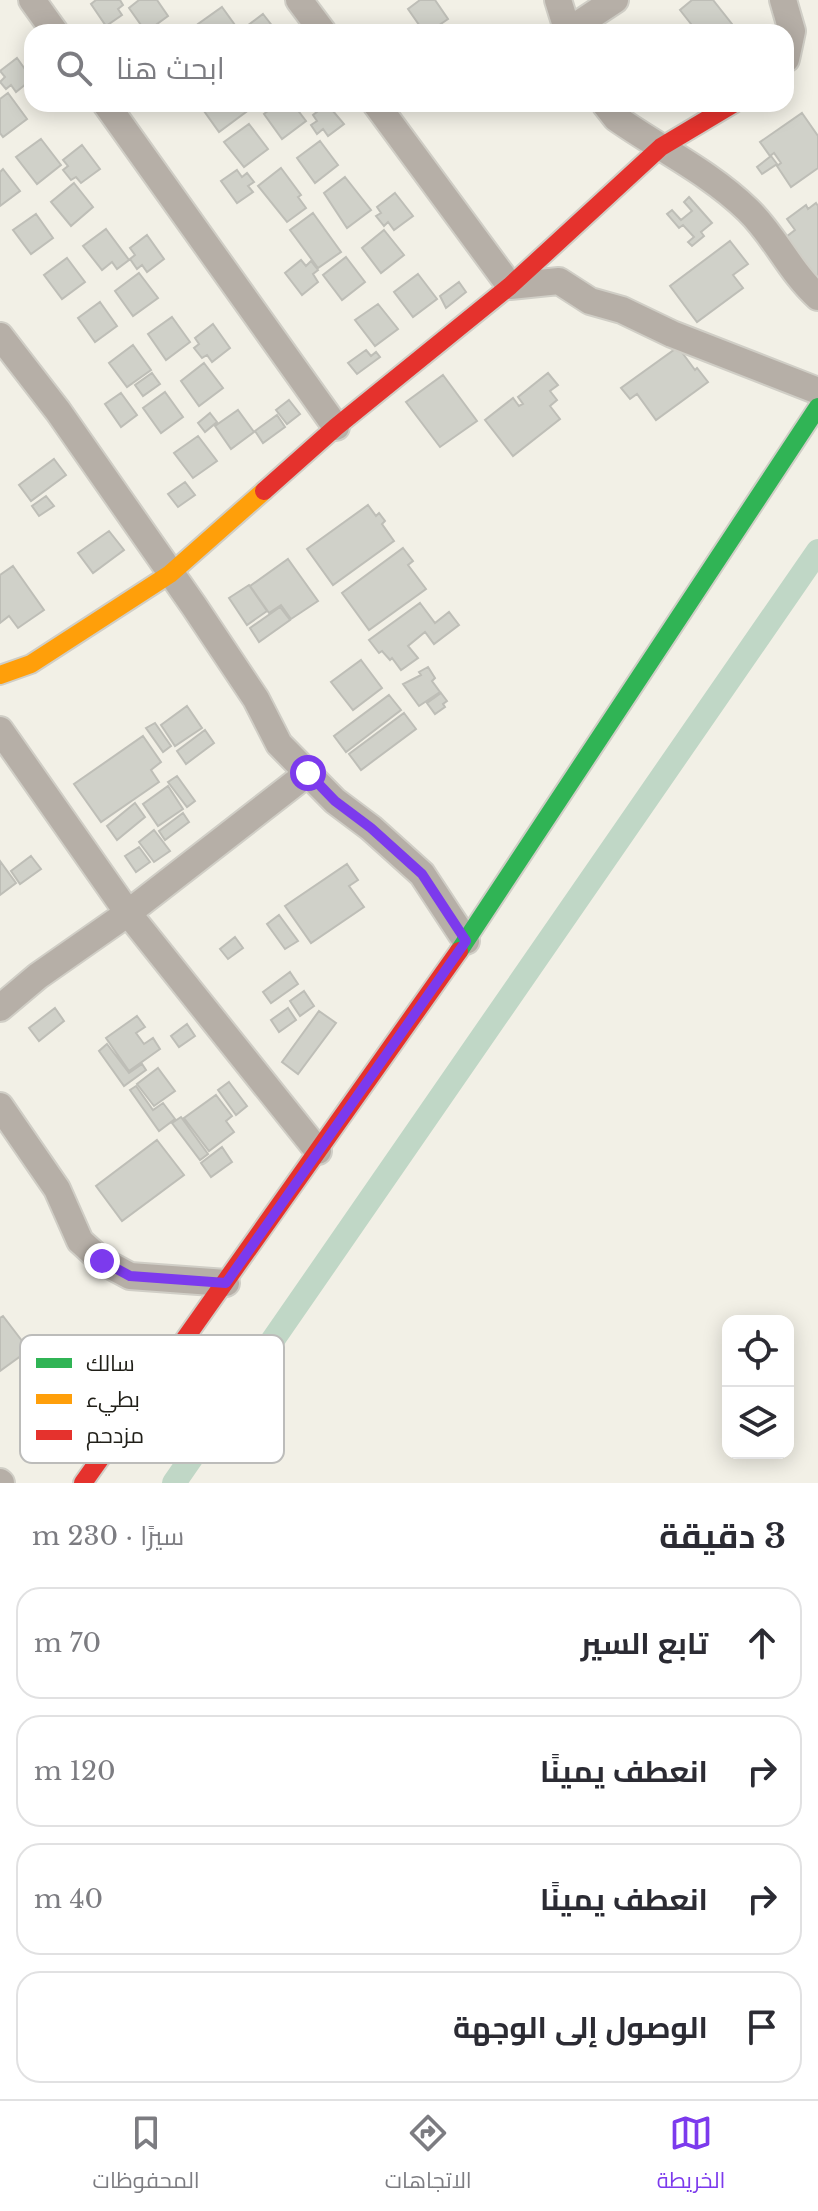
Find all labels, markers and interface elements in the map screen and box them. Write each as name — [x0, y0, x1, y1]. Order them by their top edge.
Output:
search box — [24, 24, 794, 112]
icon: search — [52, 46, 96, 90]
text: ابحث هنا — [116, 50, 225, 87]
route start — [290, 755, 326, 791]
route end — [84, 1243, 120, 1279]
map controls — [722, 1315, 794, 1459]
button: locate — [722, 1315, 794, 1387]
legend — [20, 1335, 284, 1463]
text: سالك — [86, 1350, 135, 1377]
text: بطيء — [86, 1386, 140, 1416]
button: layers — [722, 1387, 794, 1459]
text: مزدحم — [86, 1422, 144, 1451]
text: 3 دقيقة — [659, 1515, 786, 1557]
text: سيرًا · 230 m — [32, 1520, 184, 1552]
icon: ahead — [740, 1621, 784, 1665]
text: تابع السير — [581, 1625, 708, 1662]
text: 70 m — [34, 1627, 101, 1659]
icon: right — [740, 1749, 784, 1793]
text: انعطف يمينًا — [540, 1753, 708, 1790]
text: 120 m — [34, 1755, 116, 1787]
icon: right — [740, 1877, 784, 1921]
text: انعطف يمينًا — [540, 1881, 708, 1918]
text: 40 m — [34, 1883, 103, 1915]
icon: arrive — [740, 2005, 784, 2049]
text: الوصول إلى الوجهة — [453, 2009, 708, 2046]
tab: المحفوظات — [93, 2111, 200, 2201]
tab: الاتجاهات — [385, 2111, 472, 2201]
tab: الخريطة — [657, 2111, 725, 2201]

